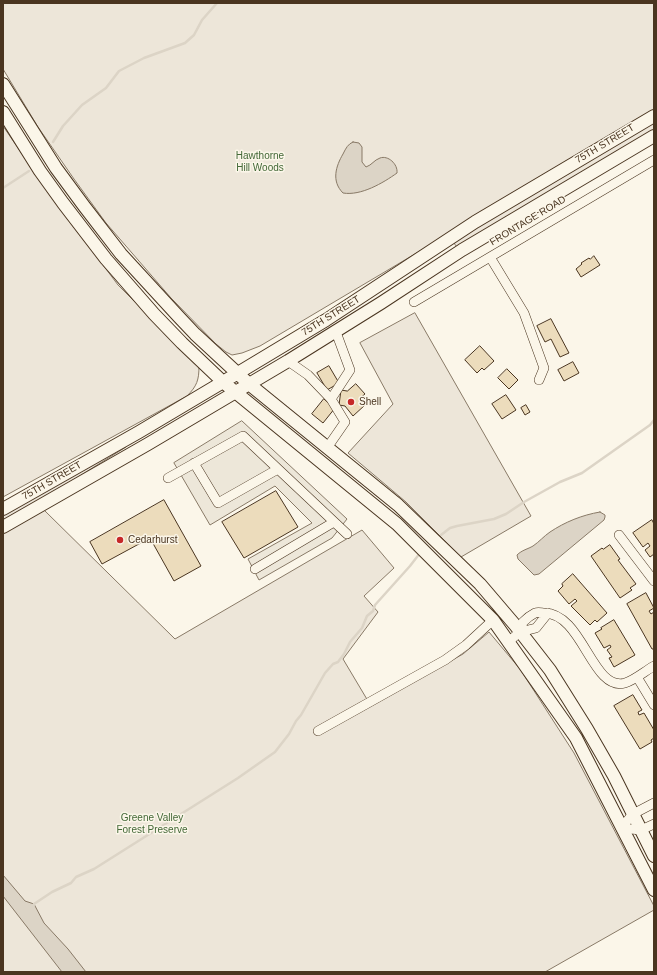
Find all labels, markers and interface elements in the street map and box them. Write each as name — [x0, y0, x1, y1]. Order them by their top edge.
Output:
street label: 75TH STREET — [573, 122, 637, 166]
park label: Hawthorne Hill Woods — [236, 150, 284, 174]
street label: FRONTAGE ROAD — [488, 194, 568, 248]
street label: 75TH STREET — [300, 293, 362, 339]
place label: Shell — [359, 396, 381, 408]
marker: Shell — [346, 397, 356, 407]
street label: 75TH STREET — [20, 459, 84, 503]
place label: Cedarhurst — [128, 534, 177, 546]
marker: Cedarhurst — [115, 535, 125, 545]
park label: Greene Valley Forest Preserve — [116, 812, 188, 836]

